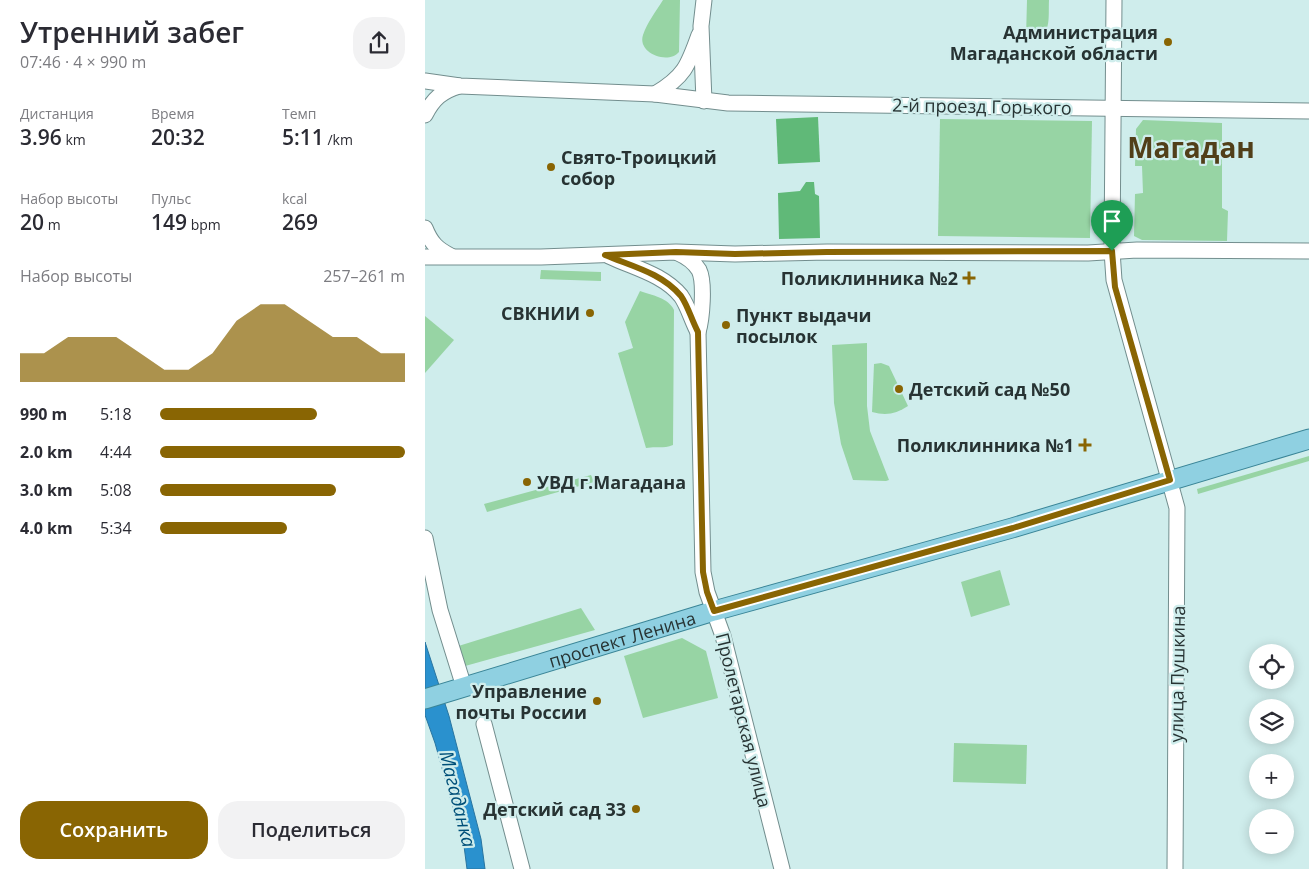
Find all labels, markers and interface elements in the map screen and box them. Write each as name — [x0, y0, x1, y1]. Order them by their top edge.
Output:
text: Утренний забег — [20, 13, 244, 51]
button: share — [353, 17, 405, 69]
place label: Администрация Магаданской области — [950, 20, 1158, 65]
marker: Администрация Магаданской области — [1162, 36, 1174, 48]
text: 07:46 · 4 × 990 m — [20, 51, 146, 73]
street label: 2-й проезд Горького — [892, 92, 1072, 120]
text: Дистанция — [20, 104, 94, 123]
text: Время — [151, 104, 195, 123]
text: Темп — [282, 104, 317, 123]
text: 3.96 — [20, 123, 62, 151]
text: 20:32 — [151, 123, 205, 151]
text: 5:11 — [282, 123, 324, 151]
district label: Магадан — [1127, 128, 1255, 166]
text: km — [62, 130, 86, 149]
text: /km — [324, 130, 353, 149]
place label: Свято-Троицкий собор — [561, 145, 717, 190]
marker: Свято-Троицкий собор — [545, 161, 557, 173]
text: Набор высоты — [20, 189, 118, 208]
text: Пульс — [151, 189, 191, 208]
text: kcal — [282, 189, 307, 208]
pin — [1091, 200, 1133, 251]
icon: arrive — [1098, 207, 1126, 235]
text: 20 — [20, 208, 44, 236]
text: 149 — [151, 208, 187, 236]
text: 269 — [282, 208, 318, 236]
text: m — [44, 215, 61, 234]
text: bpm — [187, 215, 221, 234]
text: Набор высоты — [20, 265, 132, 287]
text: 257–261 m — [323, 265, 405, 287]
place label: Поликлинника №2 — [781, 266, 958, 290]
marker: Поликлинника №2 — [962, 271, 976, 285]
place label: СВКНИИ — [501, 301, 580, 325]
place label: Пункт выдачи посылок — [736, 303, 872, 348]
marker: СВКНИИ — [584, 307, 596, 319]
marker: Пункт выдачи посылок — [720, 319, 732, 331]
place label: Детский сад №50 — [909, 377, 1070, 401]
marker: Детский сад №50 — [893, 383, 905, 395]
text: 990 m — [20, 403, 67, 425]
text: 5:18 — [100, 403, 132, 425]
place label: Поликлинника №1 — [897, 433, 1074, 457]
marker: Поликлинника №1 — [1078, 438, 1092, 452]
text: 2.0 km — [20, 441, 73, 463]
text: 4:44 — [100, 441, 132, 463]
place label: УВД г.Магадана — [537, 470, 686, 494]
marker: УВД г.Магадана — [521, 476, 533, 488]
text: 3.0 km — [20, 479, 73, 501]
text: 5:08 — [100, 479, 132, 501]
text: 4.0 km — [20, 517, 73, 539]
text: 5:34 — [100, 517, 132, 539]
street label: проспект Ленина — [546, 605, 698, 673]
street label: улица Пушкина — [1164, 605, 1190, 743]
street label: Пролетарская улица — [711, 630, 777, 810]
map controls — [1249, 644, 1294, 854]
button: locate — [1249, 644, 1294, 689]
place label: Управление почты России — [455, 679, 587, 724]
marker: Управление почты России — [591, 695, 603, 707]
button: layers — [1249, 699, 1294, 744]
water label: Магаданка — [433, 748, 483, 850]
button: + — [1249, 754, 1294, 799]
place label: Детский сад 33 — [483, 797, 626, 821]
button: Сохранить — [20, 801, 208, 859]
button: Поделиться — [218, 801, 405, 859]
marker: Детский сад 33 — [630, 803, 642, 815]
button: − — [1249, 809, 1294, 854]

